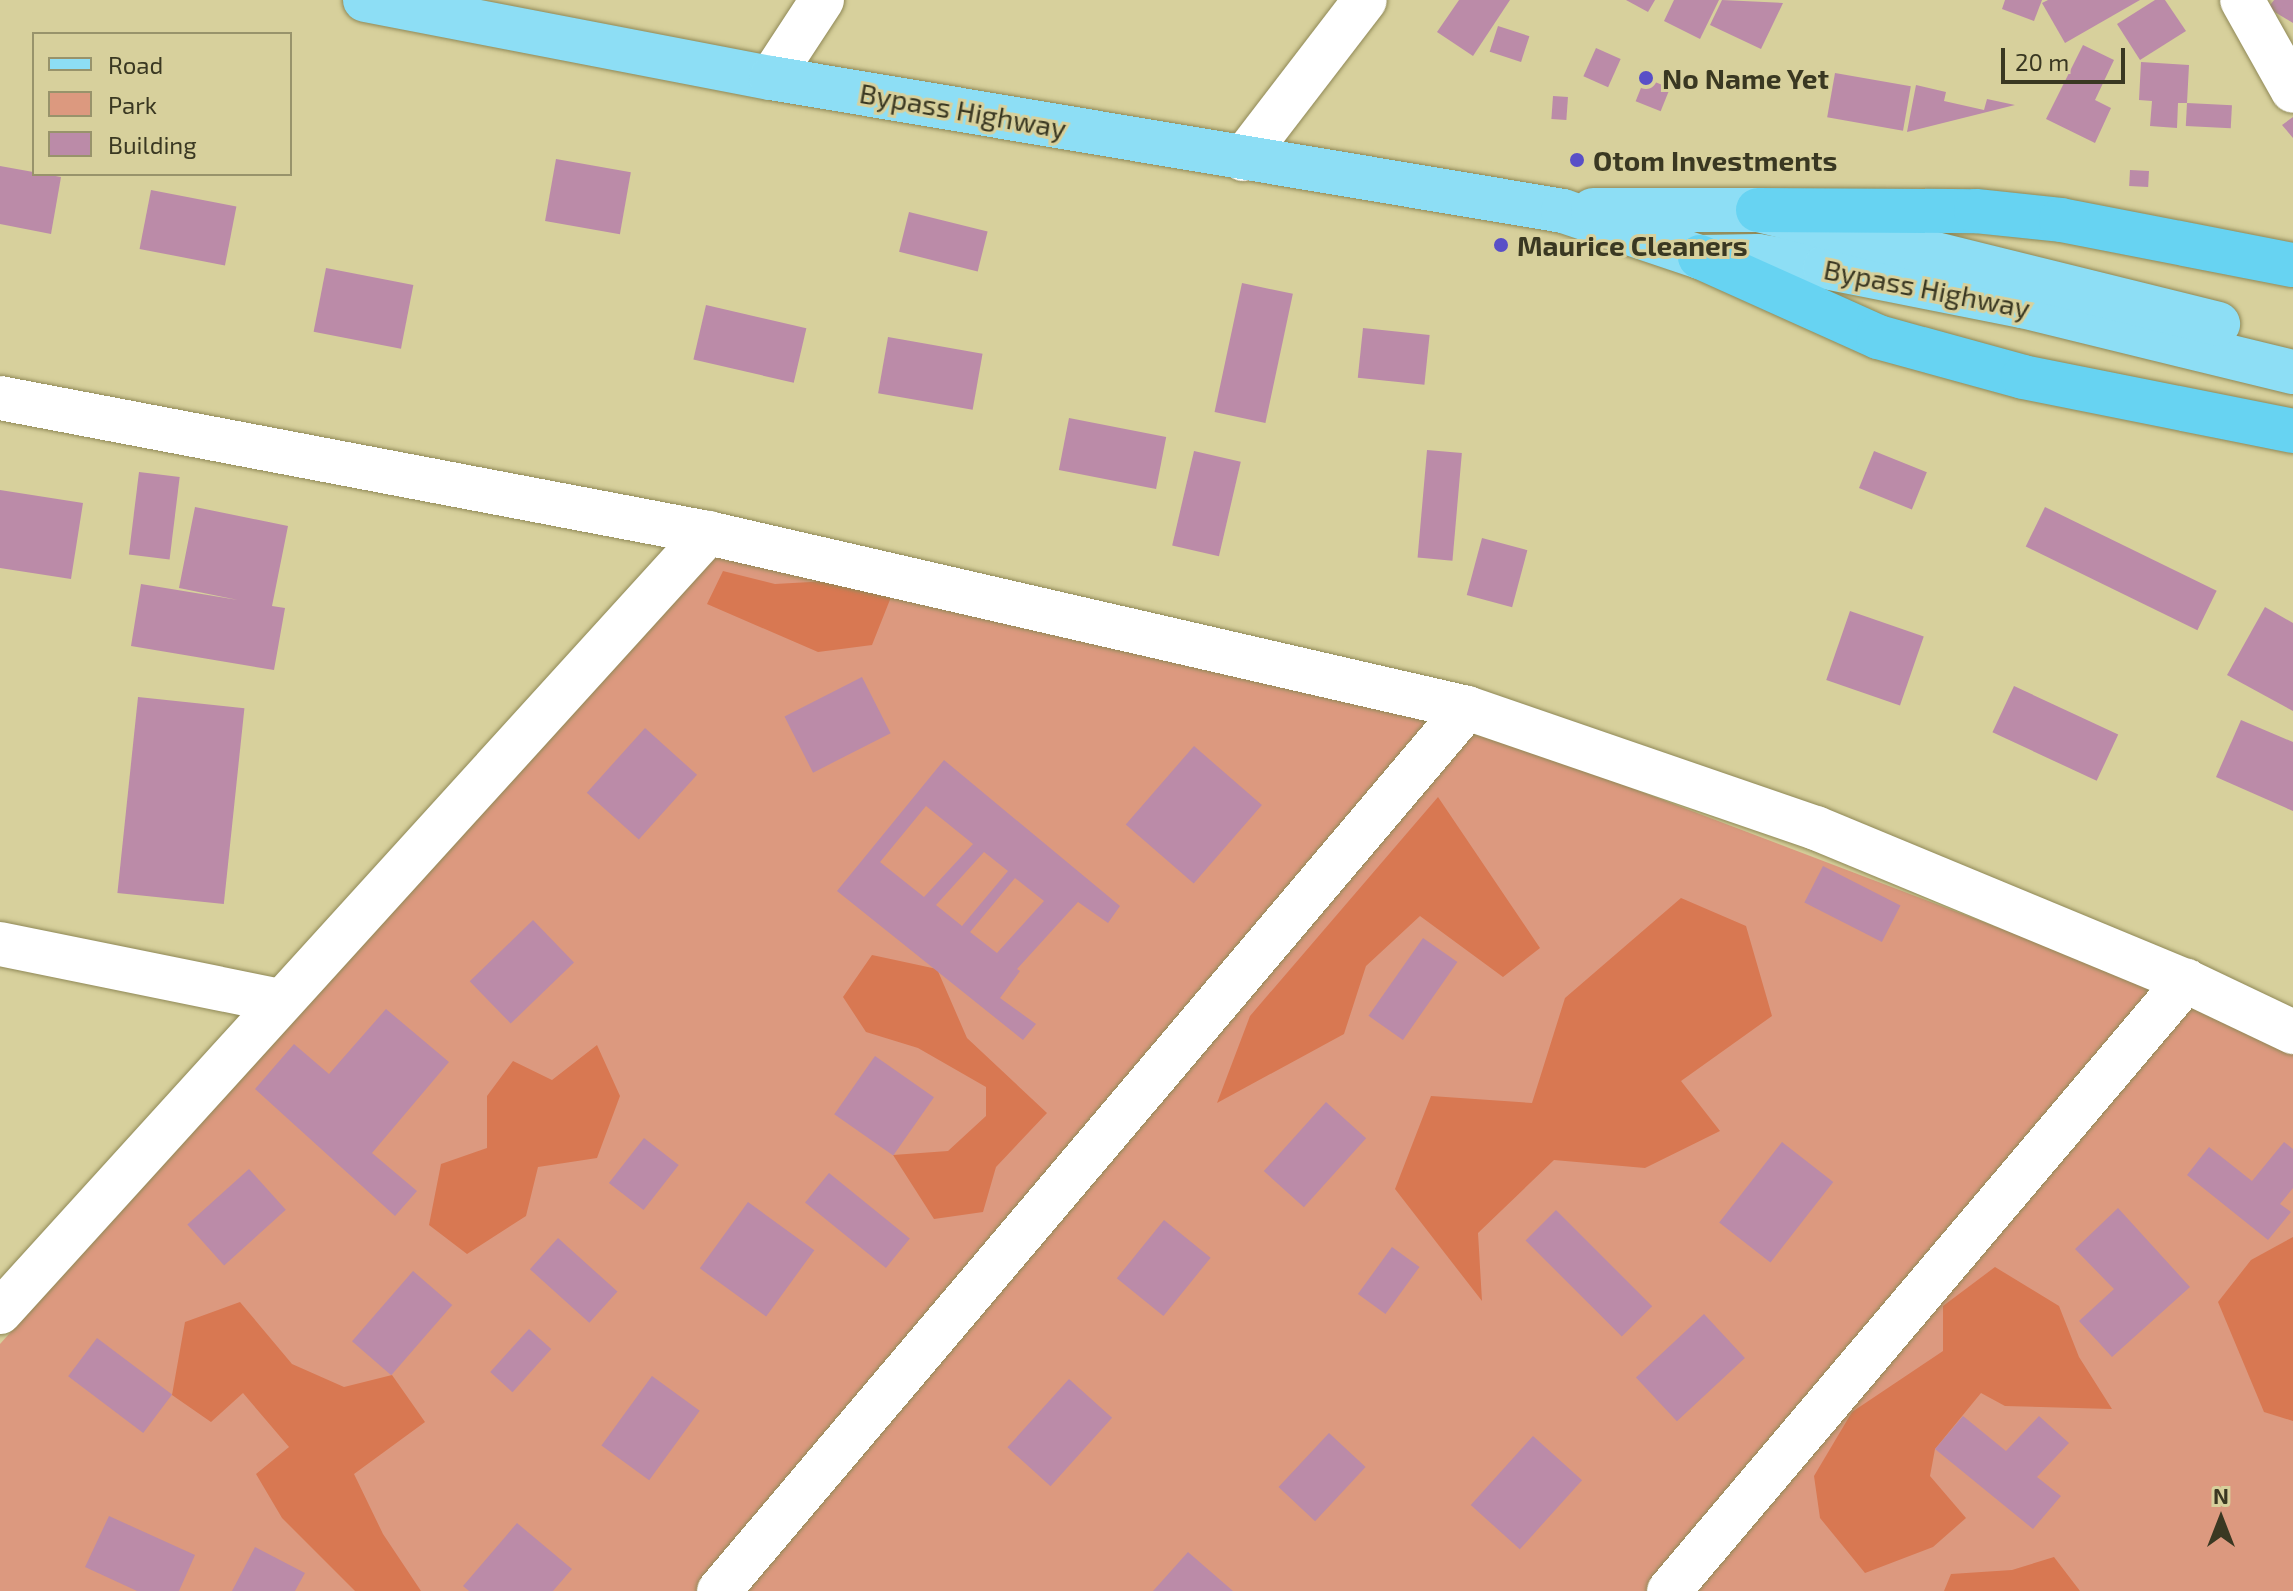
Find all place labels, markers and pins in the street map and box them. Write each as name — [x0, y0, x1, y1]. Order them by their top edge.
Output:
place label: No Name Yet — [1662, 61, 1830, 95]
marker: No Name Yet — [1637, 69, 1655, 87]
place label: Otom Investments — [1593, 143, 1837, 177]
marker: Otom Investments — [1568, 151, 1586, 169]
place label: Maurice Cleaners — [1517, 228, 1748, 262]
marker: Maurice Cleaners — [1492, 236, 1510, 254]

